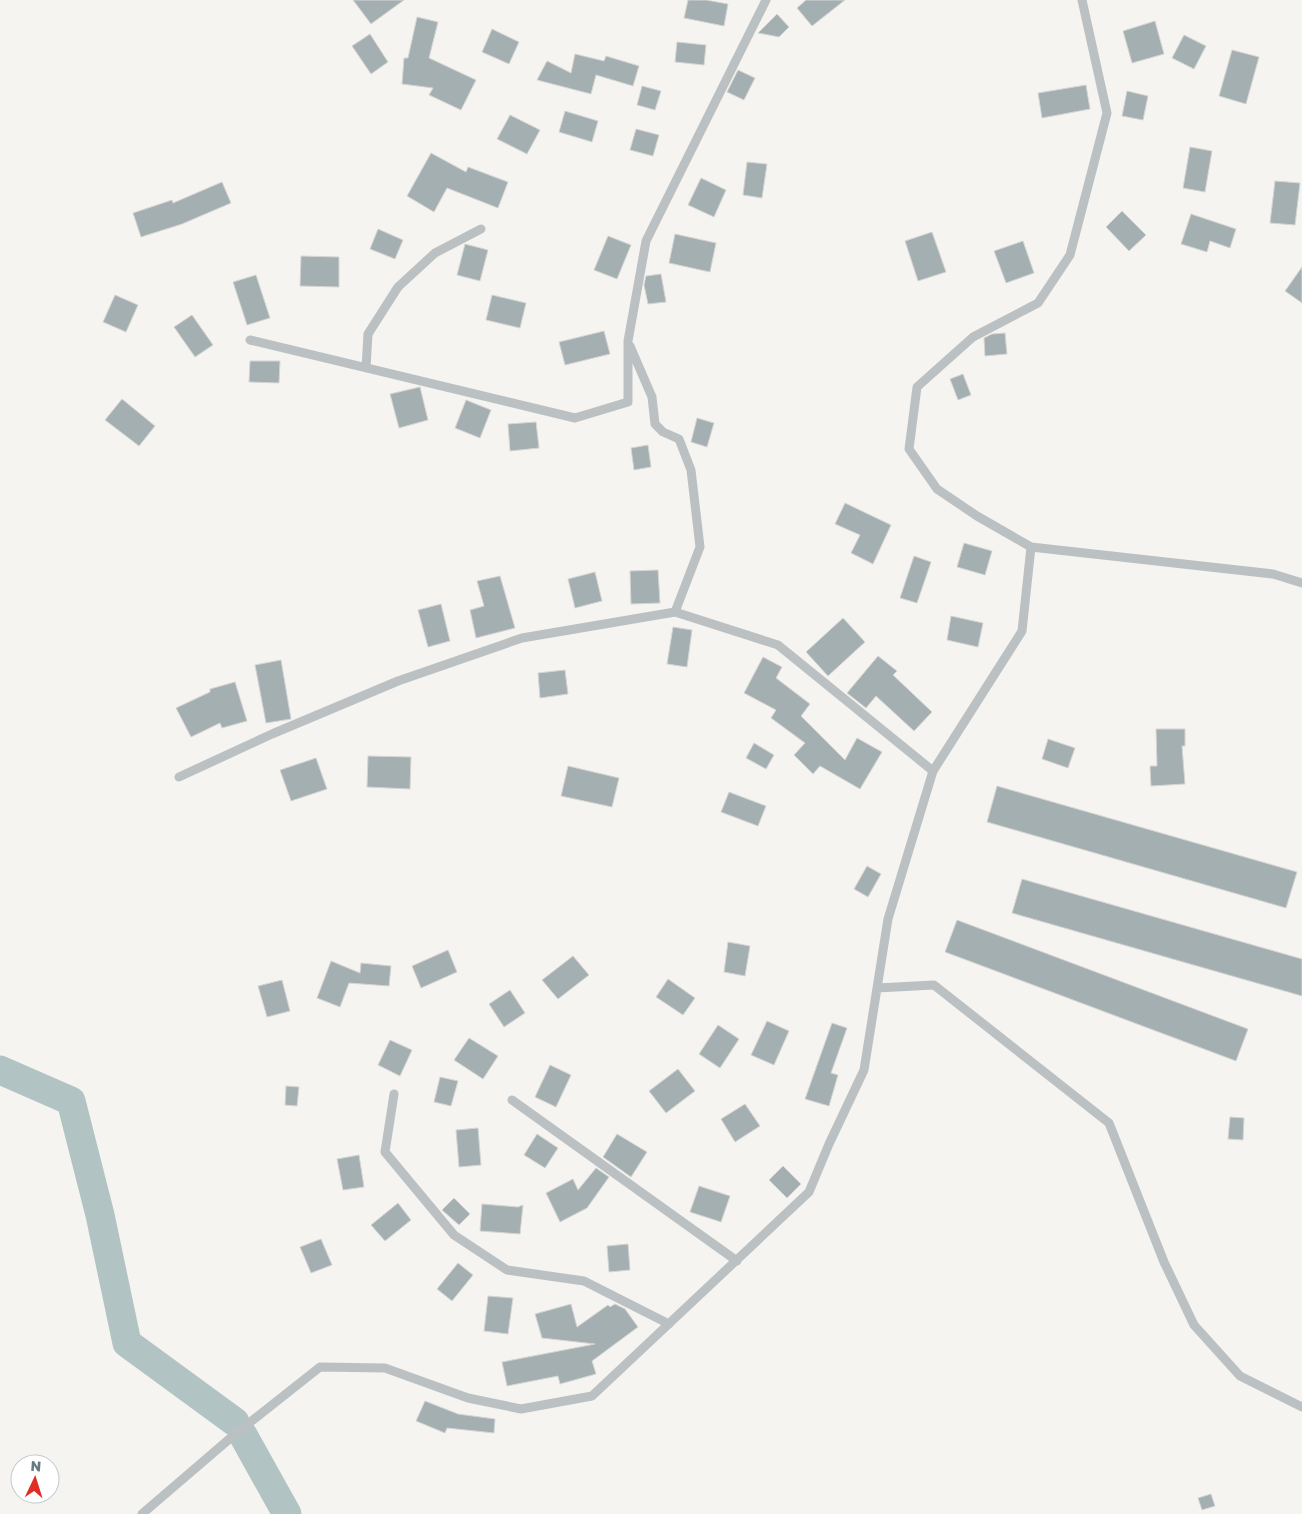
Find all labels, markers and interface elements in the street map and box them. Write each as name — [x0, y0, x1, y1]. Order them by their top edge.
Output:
north arrow — [10, 1454, 60, 1504]
text: N — [30, 1457, 42, 1474]

